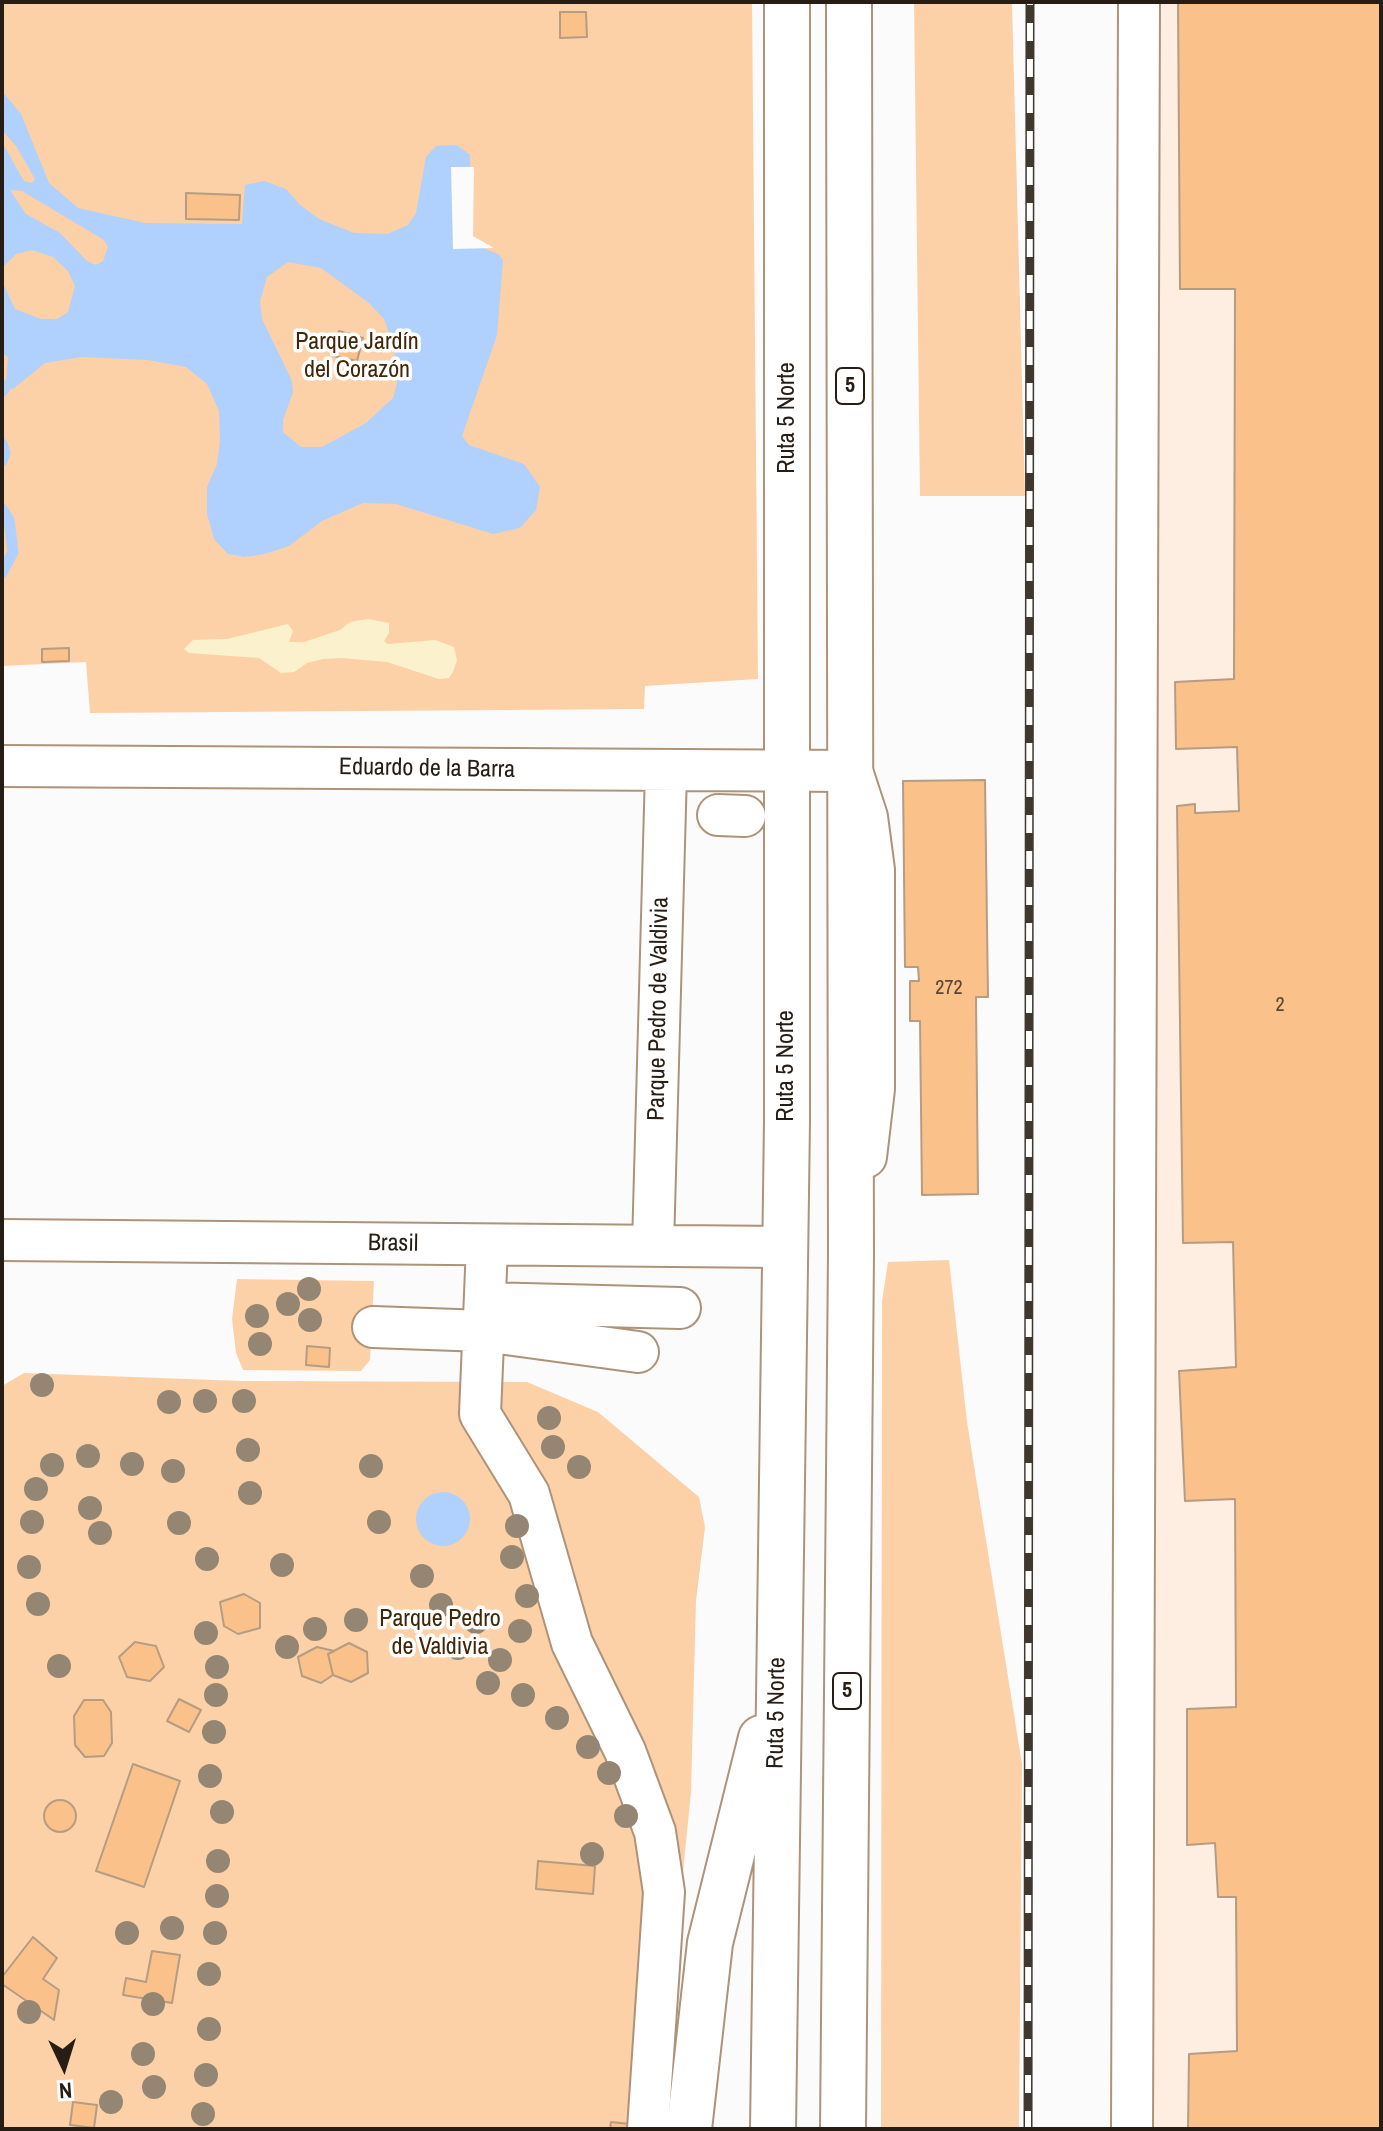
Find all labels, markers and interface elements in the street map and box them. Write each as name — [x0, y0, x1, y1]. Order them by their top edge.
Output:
park label: Parque Jardín del Corazón — [295, 329, 419, 385]
street label: Ruta 5 Norte — [774, 362, 802, 474]
road number: 5 — [836, 368, 864, 404]
street label: Eduardo de la Barra — [339, 753, 515, 785]
street label: Parque Pedro de Valdivia — [643, 897, 675, 1121]
house number: 272 — [935, 977, 963, 1001]
house number: 2 — [1275, 994, 1285, 1018]
street label: Ruta 5 Norte — [773, 1010, 801, 1122]
street label: Brasil — [368, 1229, 418, 1259]
park label: Parque Pedro de Valdivia — [379, 1606, 501, 1662]
street label: Ruta 5 Norte — [762, 1657, 792, 1769]
road number: 5 — [833, 1673, 861, 1709]
north arrow — [24, 2027, 104, 2107]
text: N — [58, 2076, 73, 2106]

